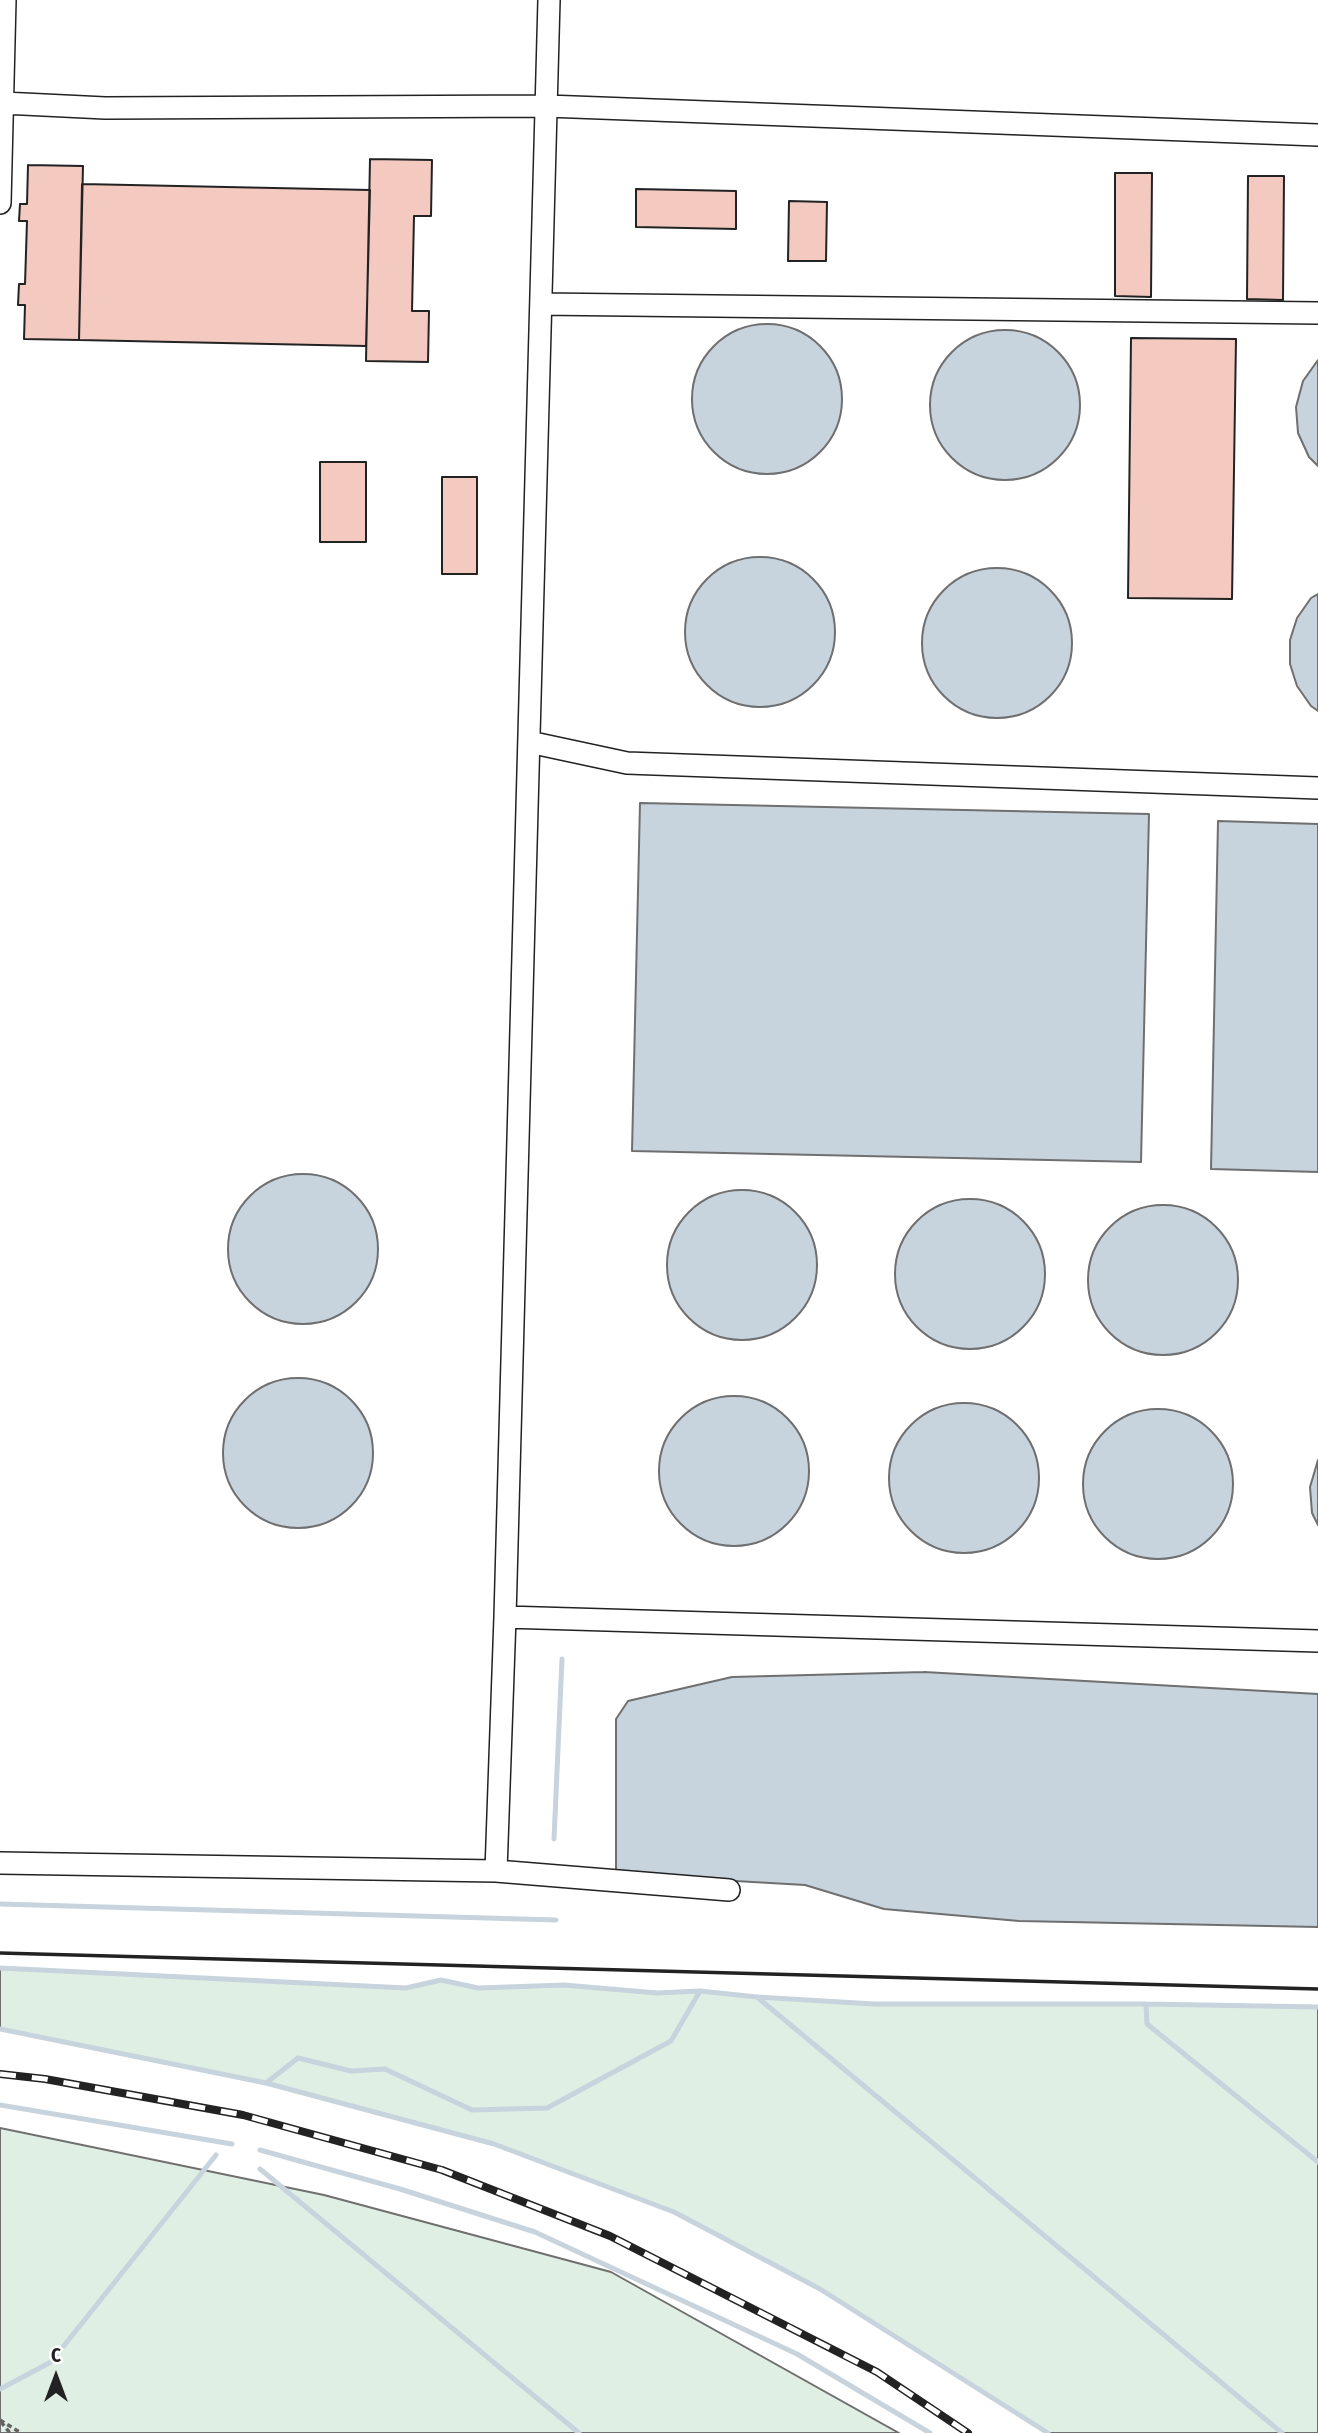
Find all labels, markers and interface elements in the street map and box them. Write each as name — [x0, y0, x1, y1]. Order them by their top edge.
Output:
north arrow — [21, 2342, 91, 2412]
text: С — [51, 2344, 61, 2367]

